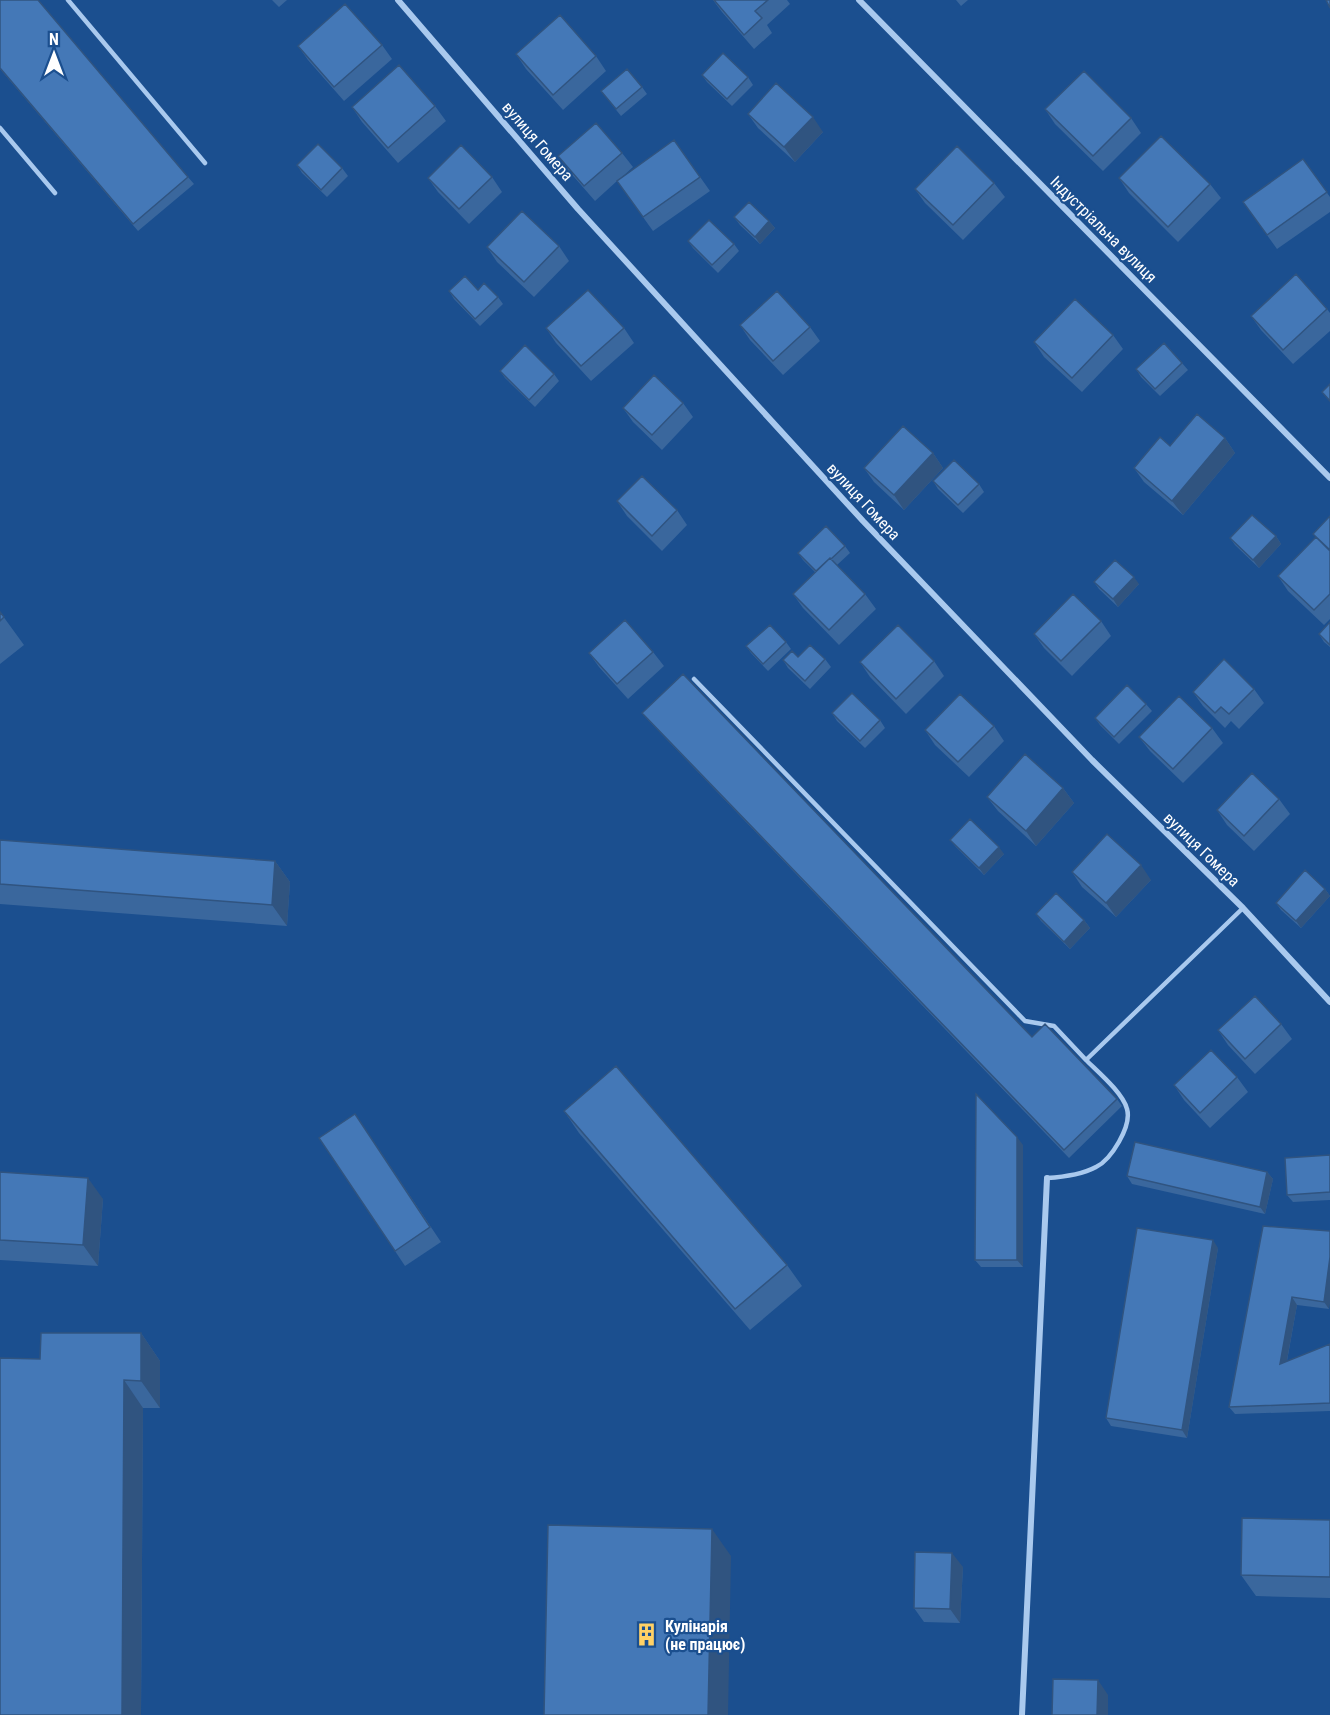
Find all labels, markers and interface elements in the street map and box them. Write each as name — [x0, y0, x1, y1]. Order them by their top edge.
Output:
north arrow — [24, 24, 84, 84]
text: N — [49, 30, 59, 49]
street label: вулиця Гомера — [498, 98, 577, 185]
street label: Індустріальна вулиця — [1046, 172, 1161, 287]
street label: вулиця Гомера — [823, 459, 904, 544]
street label: вулиця Гомера — [1160, 808, 1244, 890]
place label: Кулінарія (не працює) — [665, 1617, 745, 1654]
building icon: Кулінарія (не працює) — [634, 1622, 660, 1648]

